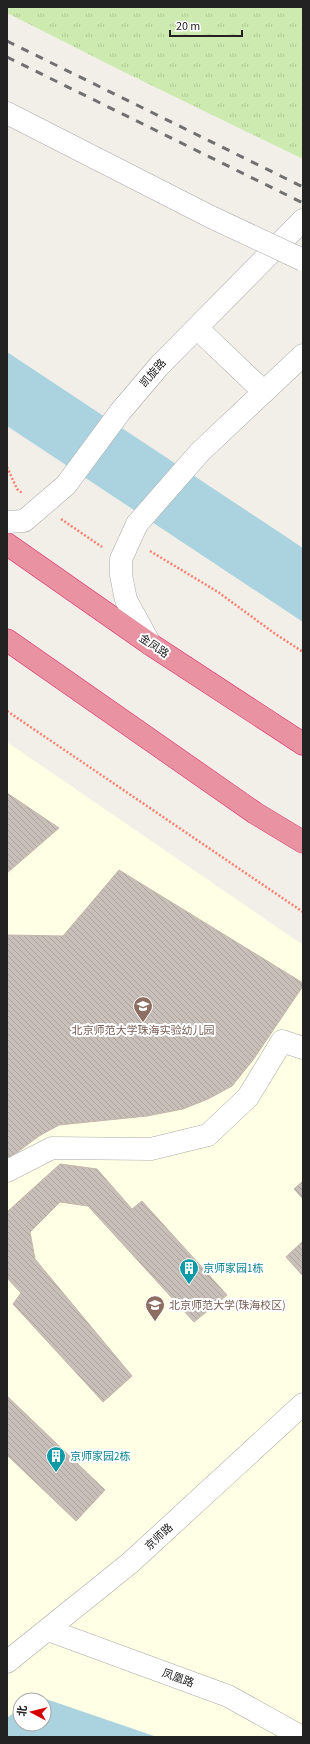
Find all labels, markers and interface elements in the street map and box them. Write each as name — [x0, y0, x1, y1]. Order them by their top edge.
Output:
scale bar — [170, 12, 242, 38]
text: 20 m — [176, 18, 200, 35]
street label: 凯旋路 — [137, 356, 169, 390]
street label: 金凤路 — [136, 631, 172, 661]
school or university icon: 北京师范大学珠海实验幼儿园 — [132, 995, 154, 1023]
place label: 北京师范大学珠海实验幼儿园 — [72, 1023, 215, 1038]
building icon: 京师家园1栋 — [178, 1257, 200, 1285]
place label: 京师家园1栋 — [203, 1261, 263, 1276]
school or university icon: 北京师范大学(珠海校区) — [144, 1294, 166, 1322]
place label: 北京师范大学(珠海校区) — [169, 1298, 286, 1313]
building icon: 京师家园2栋 — [45, 1445, 67, 1473]
place label: 京师家园2栋 — [70, 1449, 130, 1464]
street label: 京师路 — [142, 1520, 176, 1554]
street label: 凤凰路 — [160, 1665, 196, 1691]
north arrow — [12, 1692, 52, 1732]
text: 北 — [14, 1704, 31, 1717]

